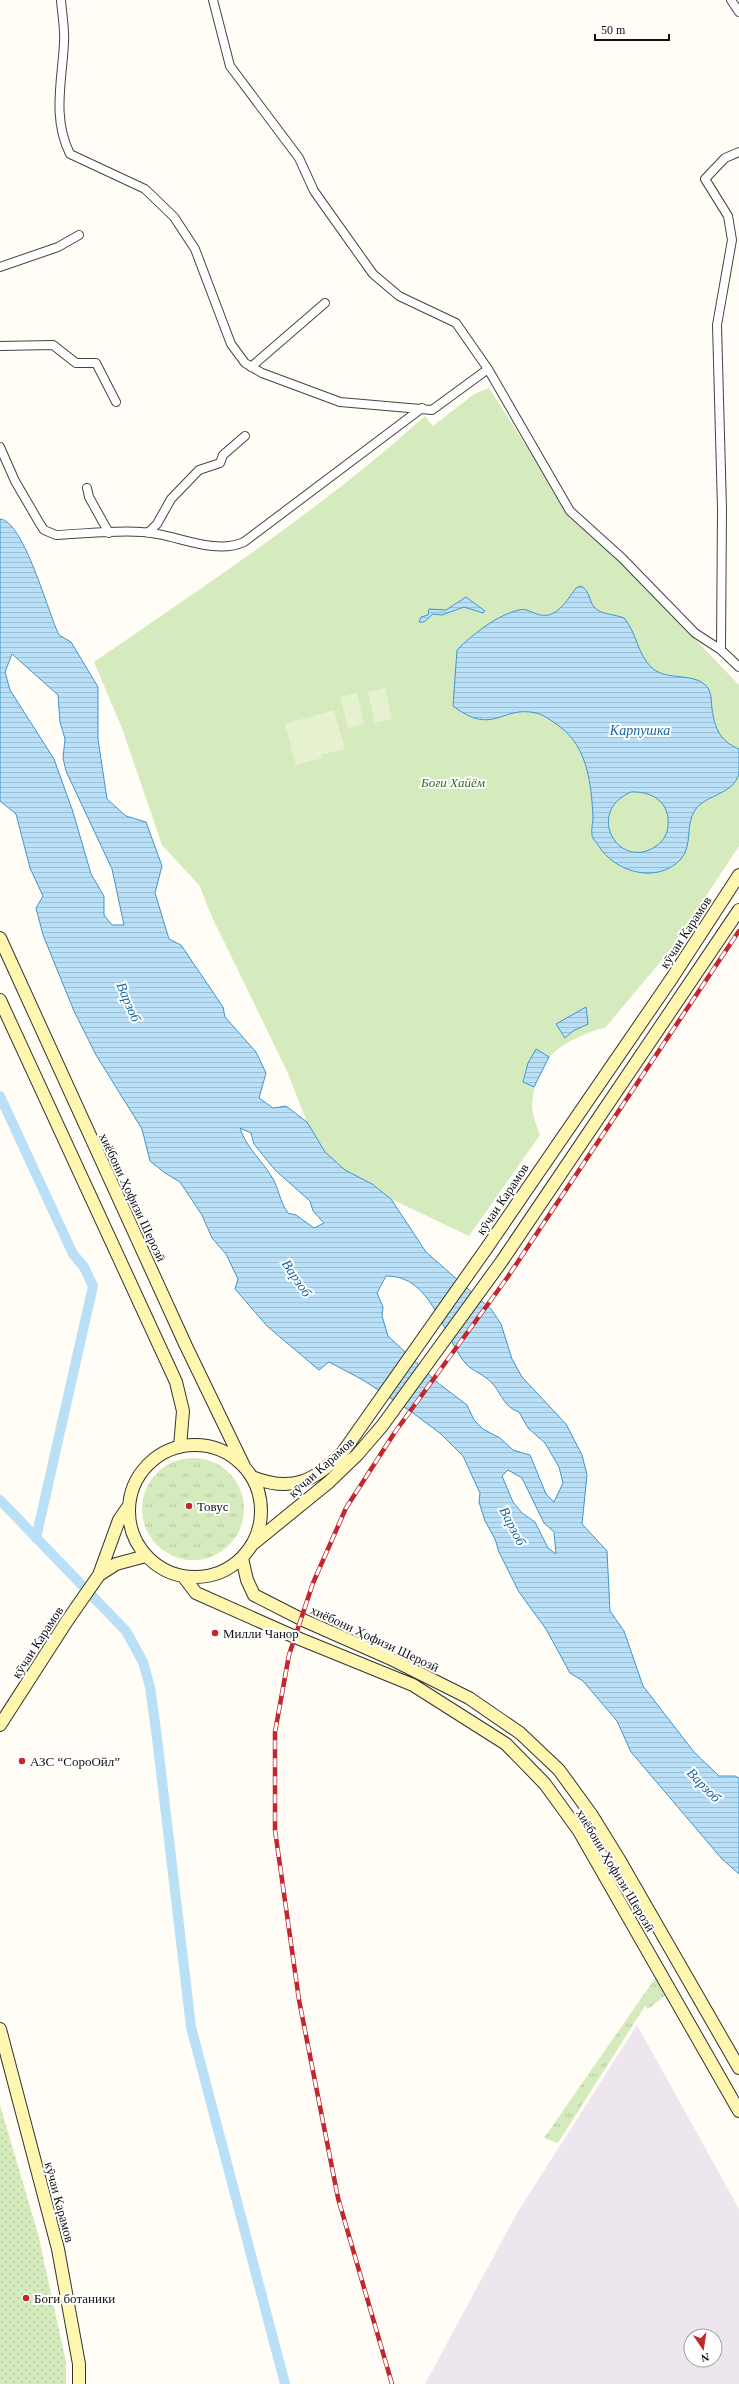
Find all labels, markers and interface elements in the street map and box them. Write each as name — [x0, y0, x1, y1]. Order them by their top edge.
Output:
scale bar — [595, 16, 669, 42]
text: 50 m — [601, 23, 626, 37]
water label: Карпушка — [609, 723, 670, 738]
park label: Боғи Хайём — [420, 775, 485, 790]
street label: кӯчаи Карамов — [657, 893, 714, 971]
water label: Варзоб — [114, 980, 144, 1025]
street label: хиёбони Ҳофизи Шерозӣ — [96, 1131, 169, 1264]
street label: кӯчаи Карамов — [473, 1161, 532, 1238]
water label: Варзоб — [279, 1257, 315, 1300]
street label: кӯчаи Карамов — [286, 1434, 357, 1501]
place label: Товус — [197, 1499, 229, 1514]
marker: Товус — [184, 1501, 194, 1511]
water label: Варзоб — [496, 1504, 529, 1549]
street label: хиёбони Ҳофизи Шерозӣ — [308, 1602, 441, 1675]
street label: кӯчаи Карамов — [9, 1603, 66, 1681]
place label: Милли Чанор — [223, 1626, 299, 1641]
marker: Милли Чанор — [210, 1628, 220, 1638]
place label: АЗС “СороОйл” — [30, 1754, 120, 1769]
marker: АЗС “СороОйл” — [17, 1756, 27, 1766]
water label: Варзоб — [684, 1765, 724, 1806]
street label: хиёбони Ҳофизи Шерозӣ — [573, 1806, 658, 1934]
street label: кӯчаи Карамов — [42, 2160, 77, 2244]
place label: Боги ботаники — [34, 2291, 115, 2306]
marker: Боги ботаники — [21, 2293, 31, 2303]
north arrow — [683, 2328, 723, 2368]
text: N — [700, 2351, 710, 2364]

